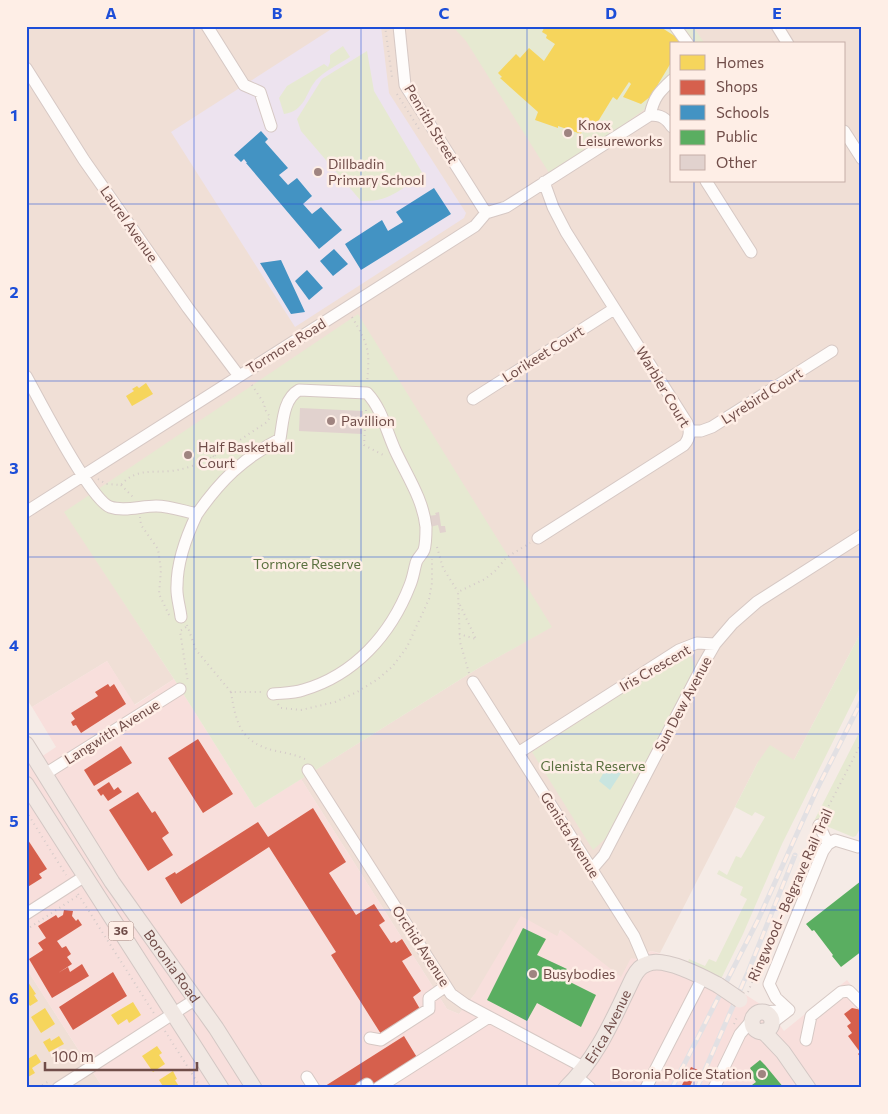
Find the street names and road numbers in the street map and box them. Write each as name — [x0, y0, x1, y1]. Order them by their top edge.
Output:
street label: Penrith Street — [401, 81, 462, 167]
street label: Laurel Avenue — [97, 182, 162, 265]
street label: Tormore Road — [243, 314, 329, 377]
street label: Lorikeet Court — [499, 322, 587, 385]
street label: Warbler Court — [633, 343, 694, 430]
street label: Lyrebird Court — [718, 364, 806, 427]
street label: Iris Crescent — [616, 640, 693, 695]
street label: Sun Dew Avenue — [650, 654, 715, 754]
street label: Langwith Avenue — [61, 696, 162, 768]
street label: Genista Avenue — [537, 789, 604, 881]
street label: Ringwood - Belgrave Rail Trail — [744, 806, 835, 984]
street label: Orchid Avenue — [389, 902, 454, 989]
road number: 36 — [108, 921, 134, 940]
street label: Boronia Road — [141, 926, 204, 1006]
street label: Erica Avenue — [581, 987, 634, 1066]

